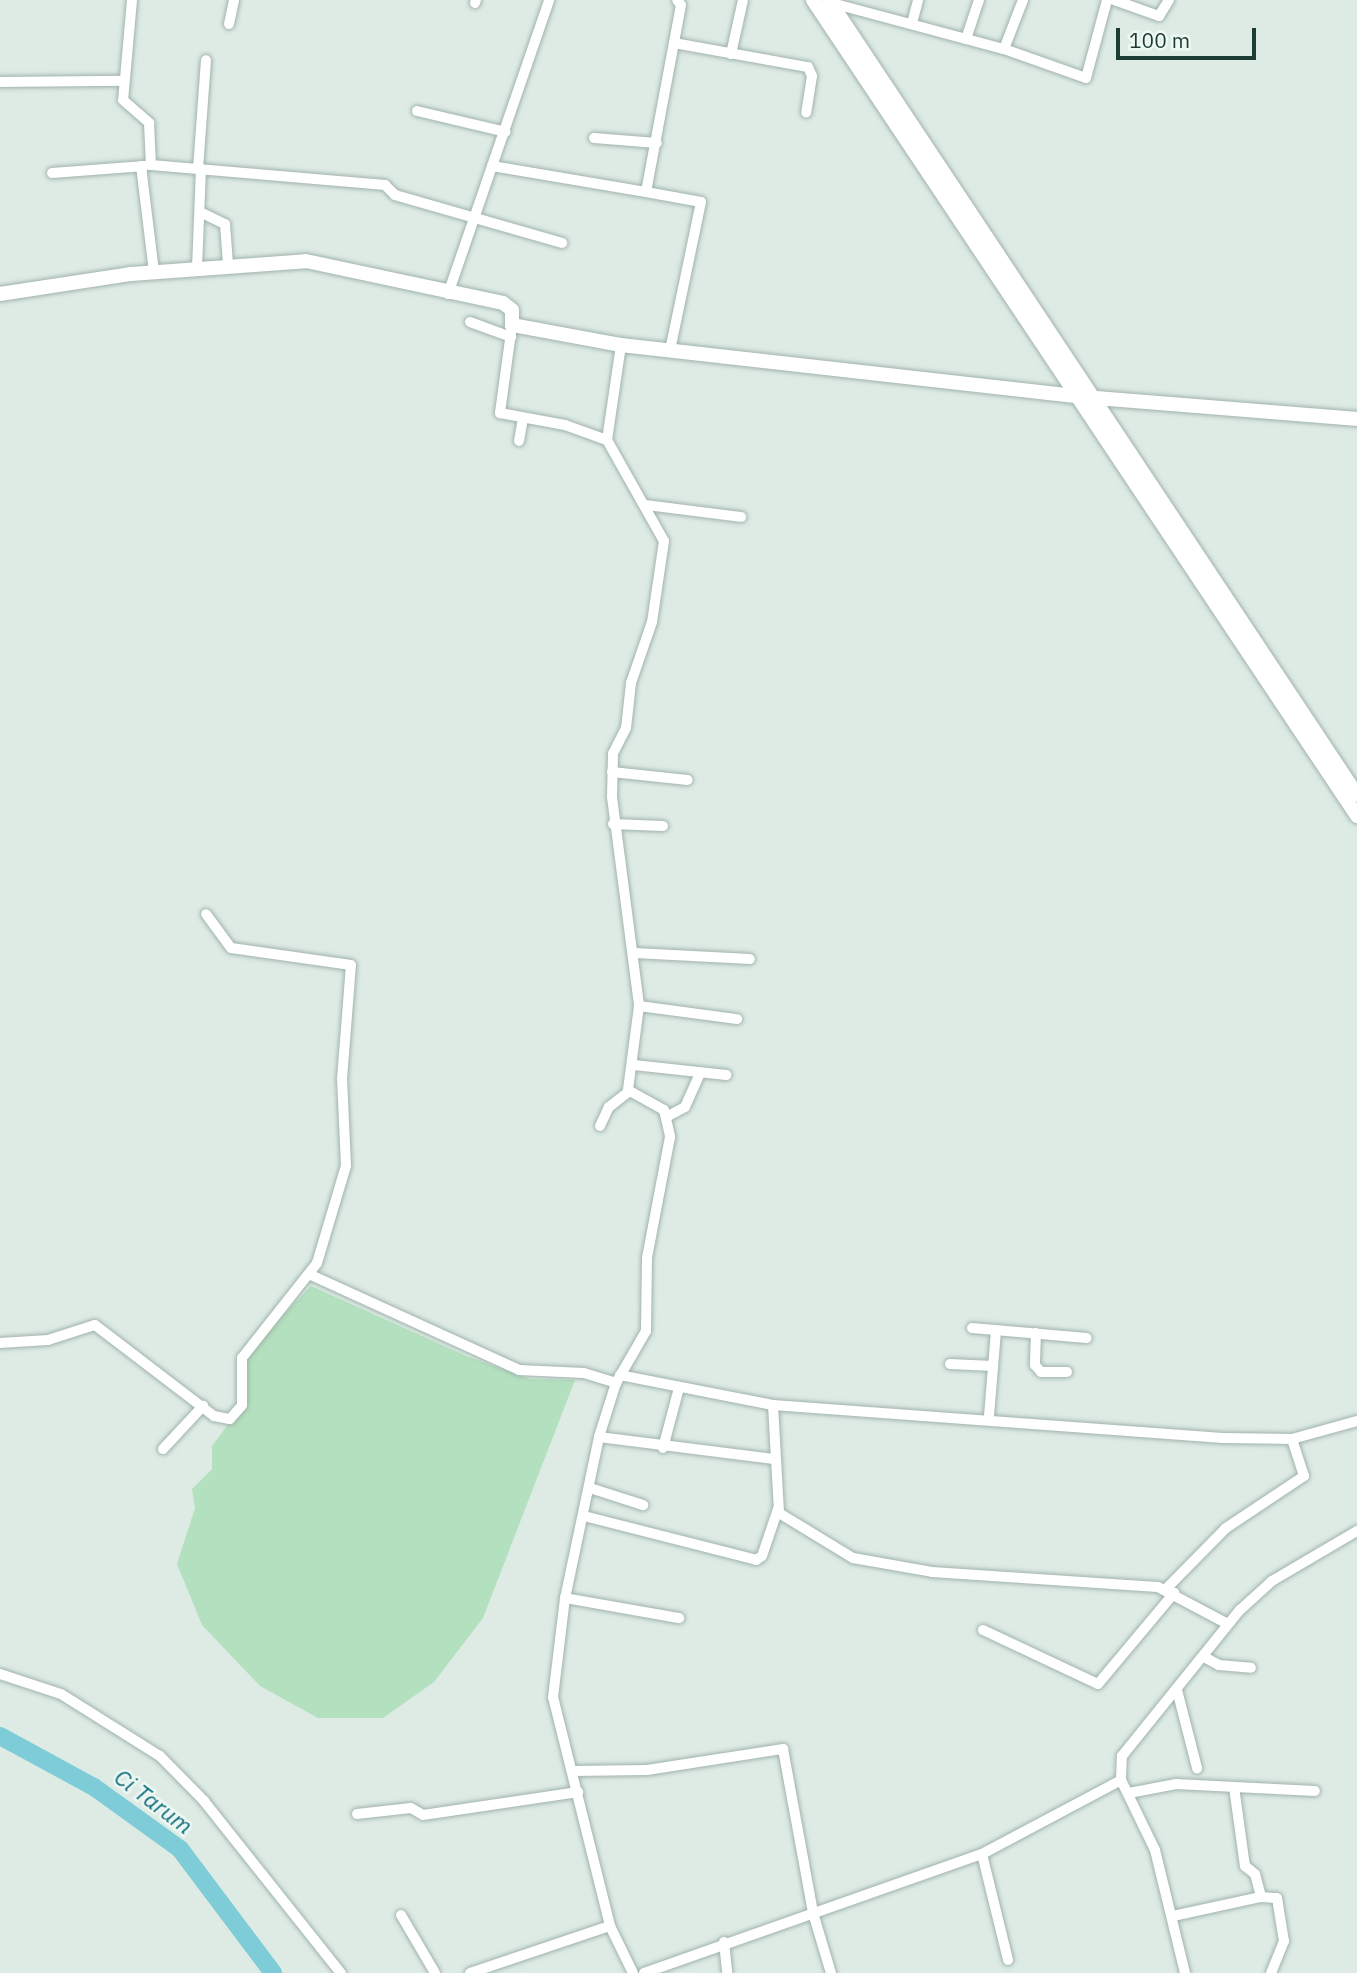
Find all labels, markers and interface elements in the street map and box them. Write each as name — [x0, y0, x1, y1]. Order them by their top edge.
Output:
scale bar — [1119, 14, 1259, 58]
text: 100 m — [1129, 26, 1190, 54]
water label: Ci Tarum — [109, 1763, 199, 1839]

